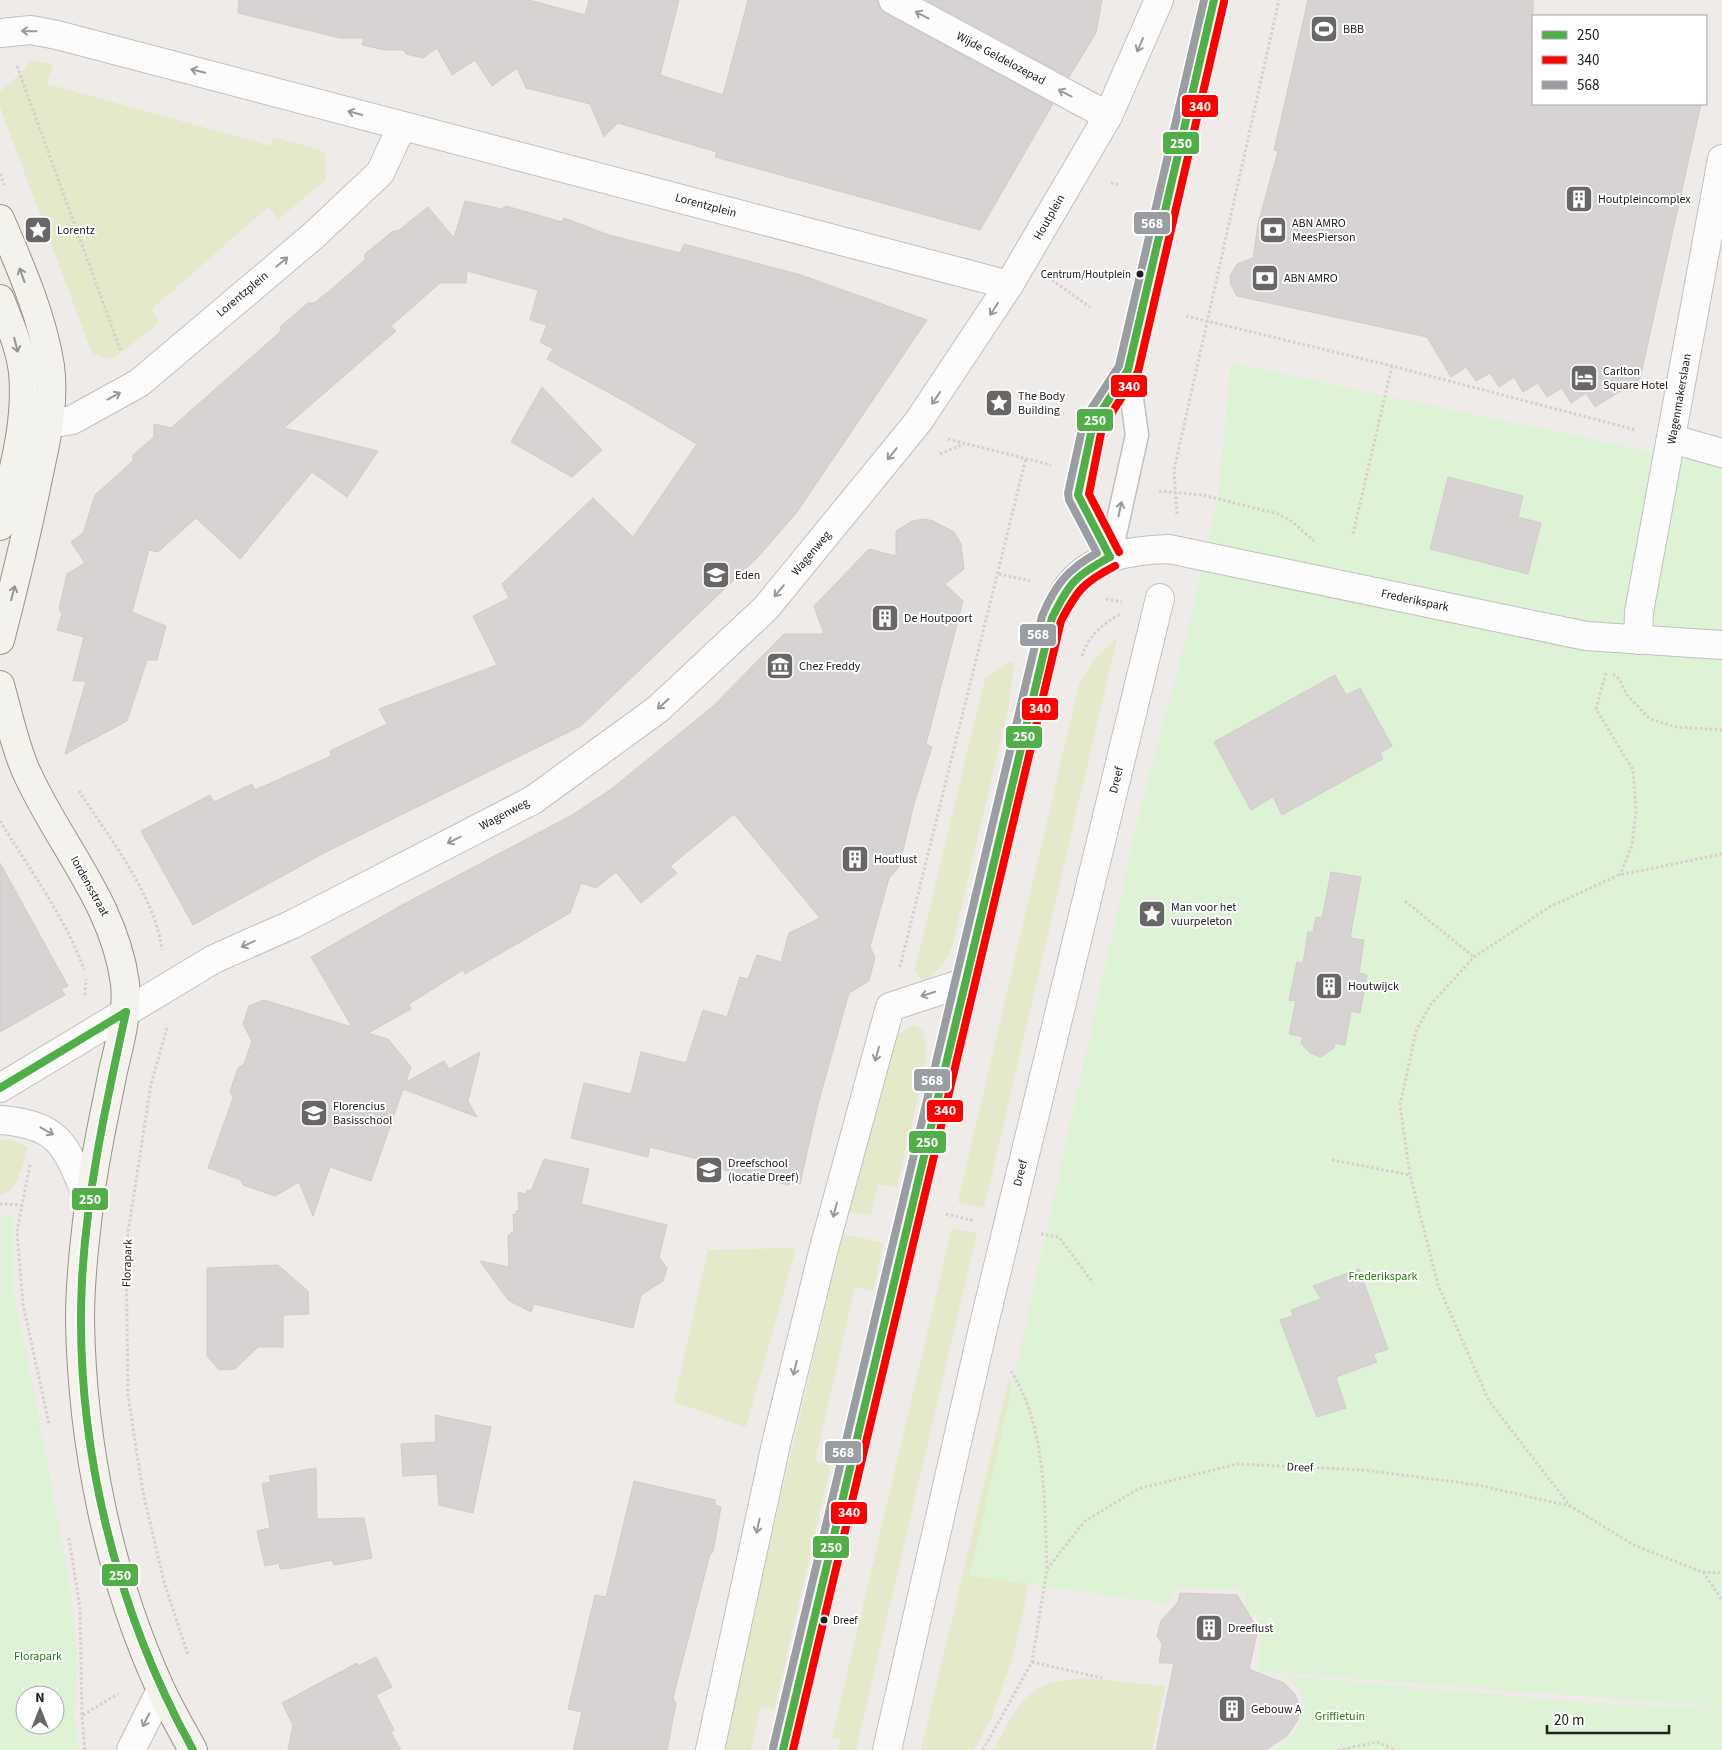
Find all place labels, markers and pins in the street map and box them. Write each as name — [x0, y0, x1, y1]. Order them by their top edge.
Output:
sports icon: BBB — [1309, 14, 1339, 44]
place label: BBB — [1343, 21, 1364, 38]
building icon: Houtpleincomplex — [1564, 184, 1594, 214]
place label: Houtpleincomplex — [1598, 191, 1691, 208]
place icon: Lorentz — [23, 215, 53, 245]
bank icon: ABN AMRO MeesPierson — [1258, 215, 1288, 245]
place label: ABN AMRO MeesPierson — [1292, 215, 1356, 246]
place label: Lorentz — [57, 222, 95, 239]
bank icon: ABN AMRO — [1250, 263, 1280, 293]
place label: Centrum/Houtplein — [1041, 267, 1131, 282]
marker: Centrum/Houtplein — [1135, 269, 1145, 279]
place label: ABN AMRO — [1284, 270, 1338, 287]
hotel icon: Carlton Square Hotel — [1569, 363, 1599, 393]
place label: Carlton Square Hotel — [1603, 363, 1668, 394]
place icon: The Body Building — [984, 388, 1014, 418]
place label: The Body Building — [1018, 388, 1066, 419]
school or university icon: Eden — [701, 560, 731, 590]
place label: Eden — [735, 567, 760, 584]
building icon: De Houtpoort — [870, 603, 900, 633]
place label: De Houtpoort — [904, 610, 973, 627]
museum icon: Chez Freddy — [765, 651, 795, 681]
place label: Chez Freddy — [799, 658, 861, 675]
building icon: Houtlust — [840, 844, 870, 874]
place label: Houtlust — [874, 851, 917, 868]
place icon: Man voor het vuurpeleton — [1137, 899, 1167, 929]
place label: Man voor het vuurpeleton — [1171, 899, 1236, 930]
building icon: Houtwijck — [1314, 971, 1344, 1001]
place label: Houtwijck — [1348, 978, 1399, 995]
school or university icon: Florencius Basisschool — [299, 1098, 329, 1128]
place label: Florencius Basisschool — [333, 1098, 392, 1129]
school or university icon: Dreefschool (locatie Dreef) — [694, 1155, 724, 1185]
place label: Dreefschool (locatie Dreef) — [728, 1155, 799, 1186]
place label: Dreef — [833, 1613, 858, 1628]
building icon: Dreeflust — [1194, 1613, 1224, 1643]
marker: Dreef — [819, 1615, 829, 1625]
place label: Dreeflust — [1228, 1620, 1273, 1637]
building icon: Gebouw A — [1217, 1694, 1247, 1724]
place label: Gebouw A — [1251, 1701, 1302, 1718]

